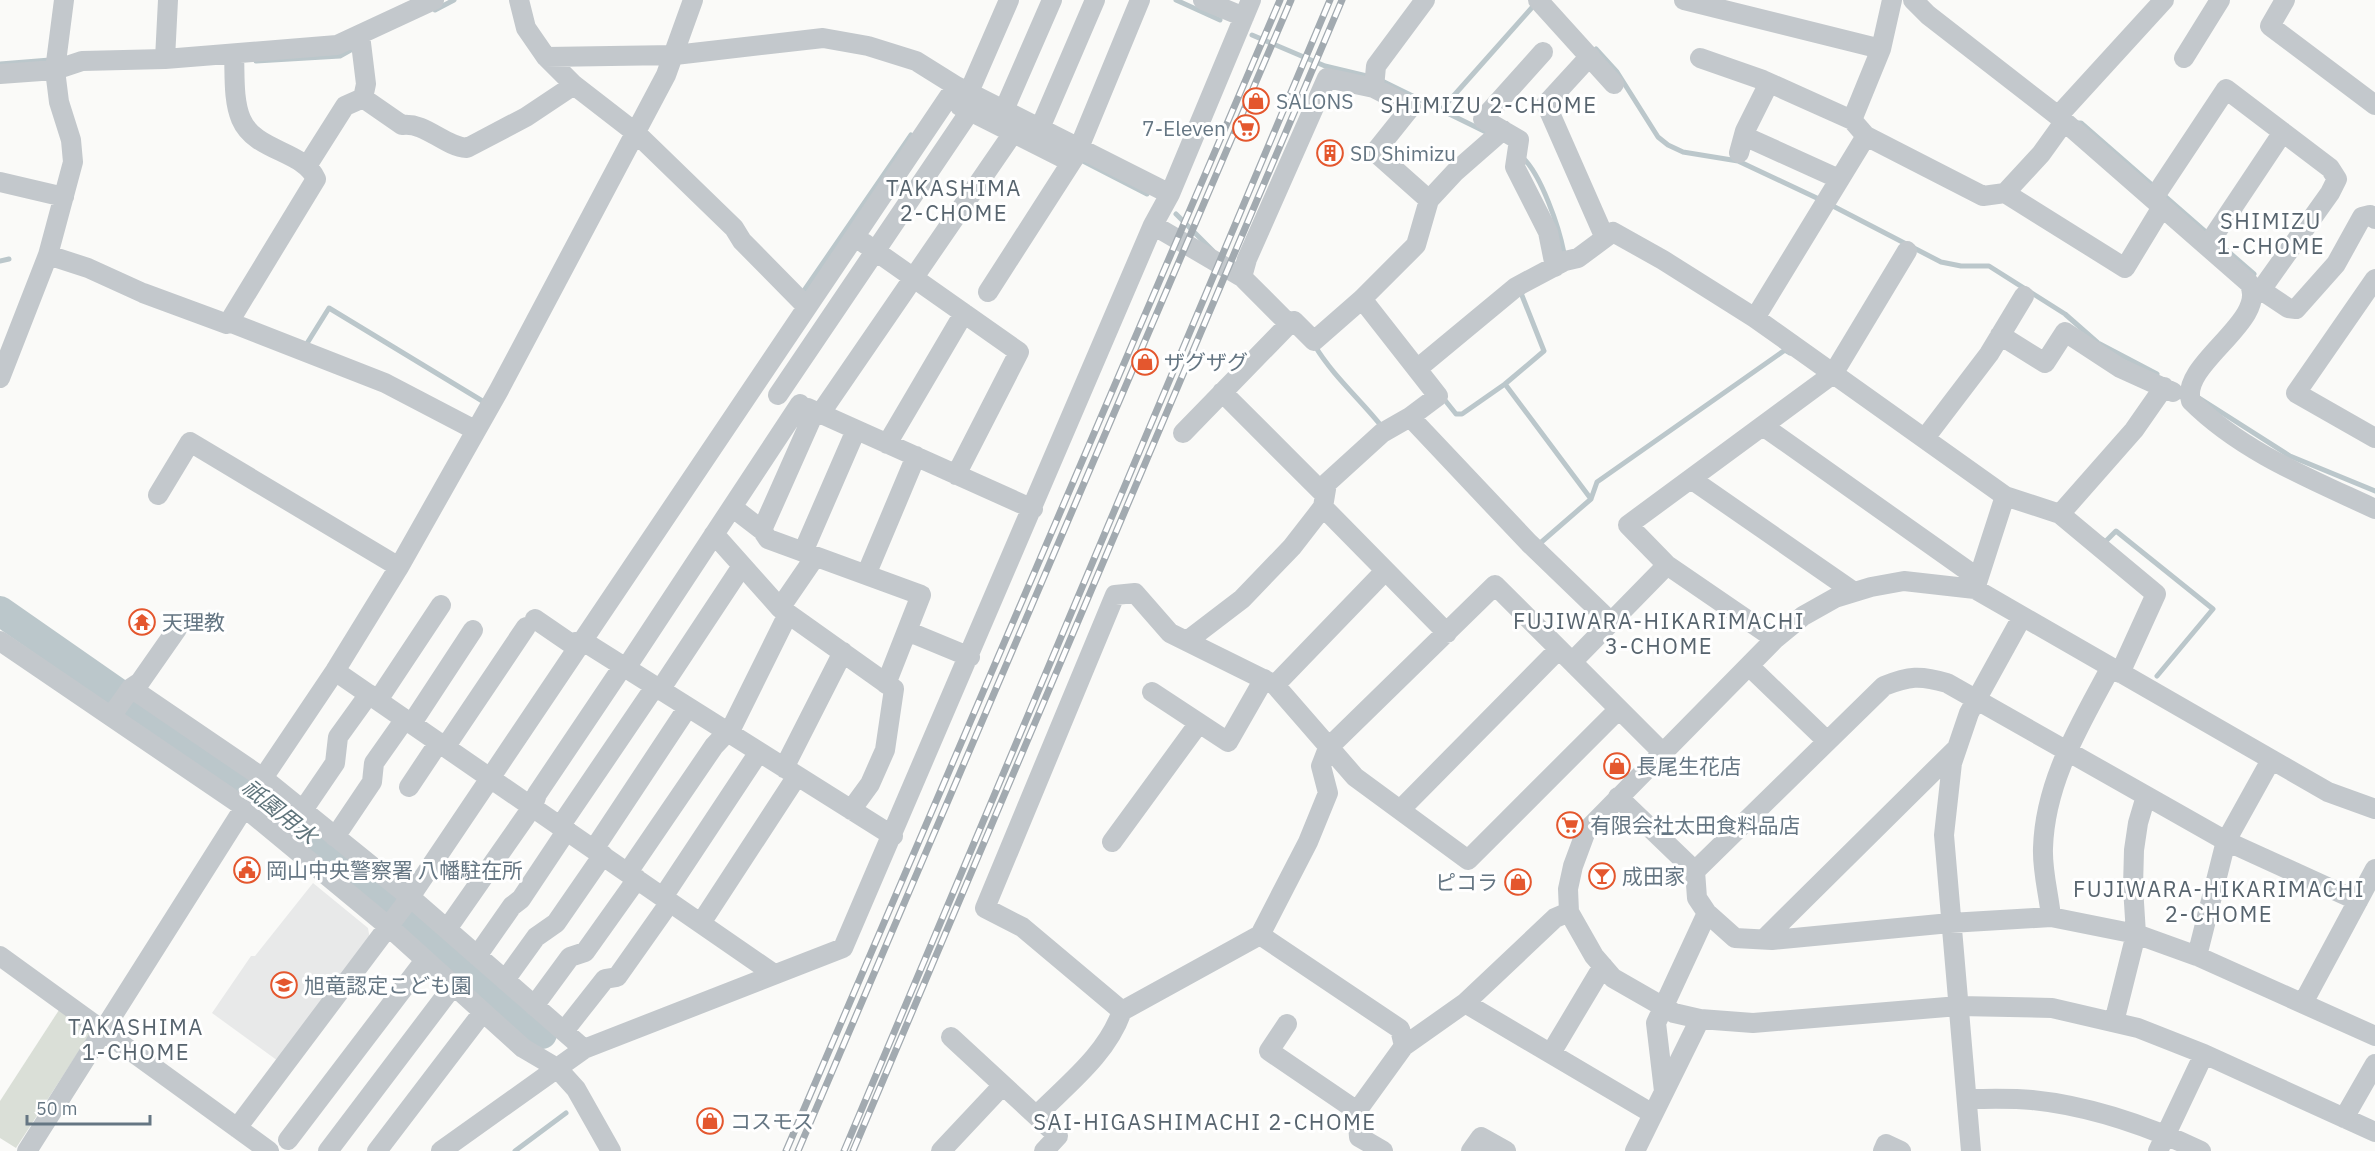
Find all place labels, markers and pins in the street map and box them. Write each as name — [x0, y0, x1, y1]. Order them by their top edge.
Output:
shop icon: SALONS — [1241, 86, 1271, 116]
place label: SALONS — [1276, 87, 1353, 115]
supermarket icon: 7-Eleven — [1231, 113, 1261, 143]
place label: 7-Eleven — [1142, 114, 1226, 142]
building icon: SD Shimizu — [1315, 138, 1345, 168]
place label: SD Shimizu — [1350, 139, 1456, 167]
shop icon: ザグザグ — [1130, 347, 1160, 377]
place label: ザグザグ — [1164, 348, 1248, 376]
temple icon: 天理教 — [127, 607, 157, 637]
place label: 天理教 — [162, 608, 225, 636]
shop icon: 長尾生花店 — [1602, 751, 1632, 781]
place label: 長尾生花店 — [1636, 752, 1741, 780]
supermarket icon: 有限会社太田食料品店 — [1555, 810, 1585, 840]
place label: 有限会社太田食料品店 — [1590, 811, 1800, 839]
public building icon: 岡山中央警察署 八幡駐在所 — [232, 855, 262, 885]
place label: 岡山中央警察署 八幡駐在所 — [266, 856, 523, 884]
bar icon: 成田家 — [1587, 861, 1617, 891]
place label: 成田家 — [1622, 862, 1685, 890]
shop icon: ピコラ — [1503, 867, 1533, 897]
place label: ピコラ — [1435, 868, 1498, 896]
school or university icon: 旭竜認定こども園 — [269, 970, 299, 1000]
place label: 旭竜認定こども園 — [304, 971, 472, 999]
shop icon: コスモス — [695, 1106, 725, 1136]
place label: コスモス — [730, 1107, 814, 1135]

